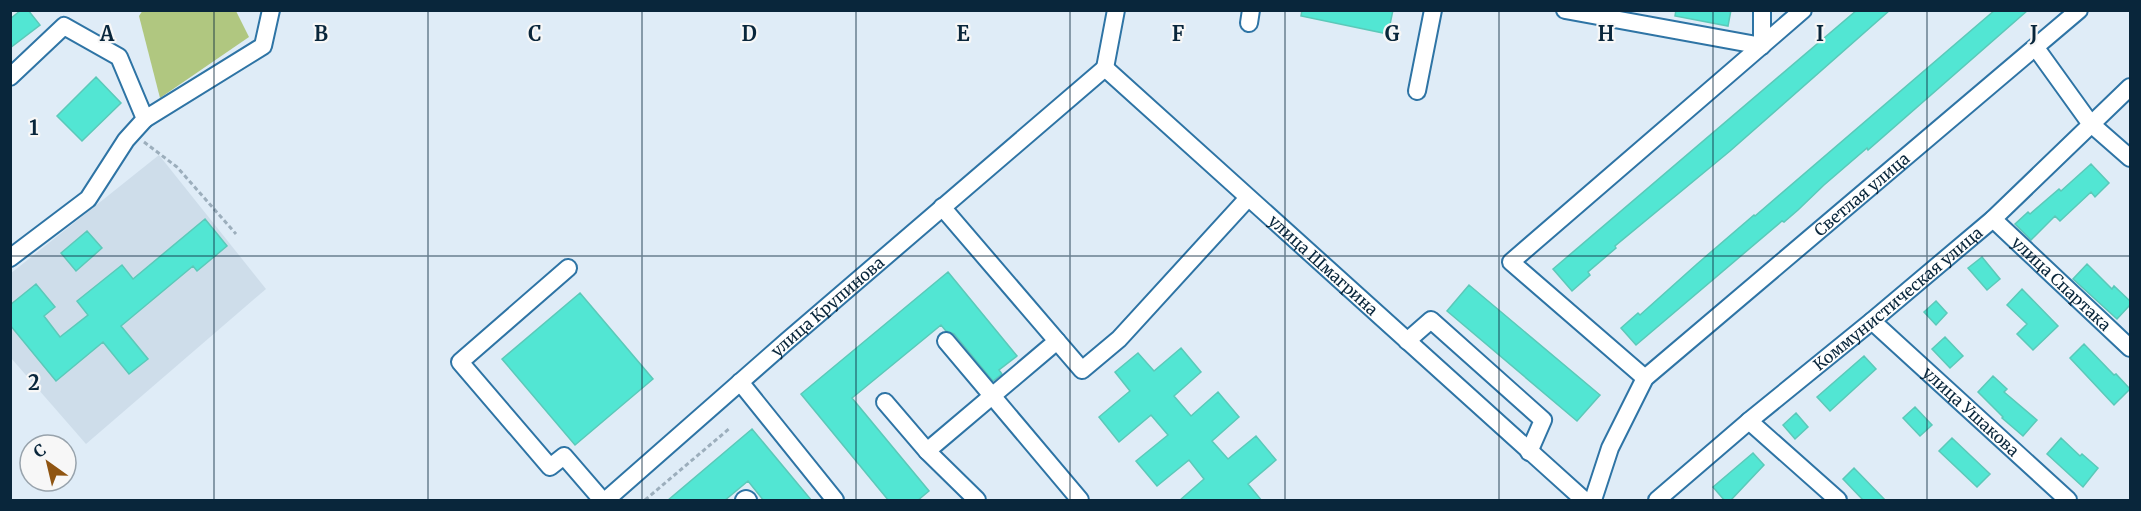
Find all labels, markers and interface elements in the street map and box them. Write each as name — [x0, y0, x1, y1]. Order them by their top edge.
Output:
text: A — [99, 21, 115, 46]
text: B — [314, 21, 328, 46]
text: C — [528, 21, 542, 46]
text: D — [741, 21, 757, 46]
text: E — [956, 21, 970, 46]
text: F — [1172, 21, 1185, 46]
text: G — [1385, 21, 1400, 46]
text: H — [1598, 21, 1614, 46]
text: I — [1816, 21, 1824, 46]
text: J — [2029, 21, 2038, 46]
text: 1 — [29, 115, 39, 140]
street label: Светлая улица — [1810, 148, 1914, 240]
street label: улица Шмагрина — [1264, 210, 1382, 320]
street label: Коммунистическая улица — [1809, 222, 1987, 375]
street label: улица Спартака — [2008, 232, 2115, 335]
street label: улица Крупинова — [767, 252, 888, 361]
street label: улица Ушакова — [1919, 362, 2024, 461]
text: 2 — [28, 370, 40, 395]
north arrow — [18, 433, 78, 493]
text: С — [30, 439, 50, 462]

